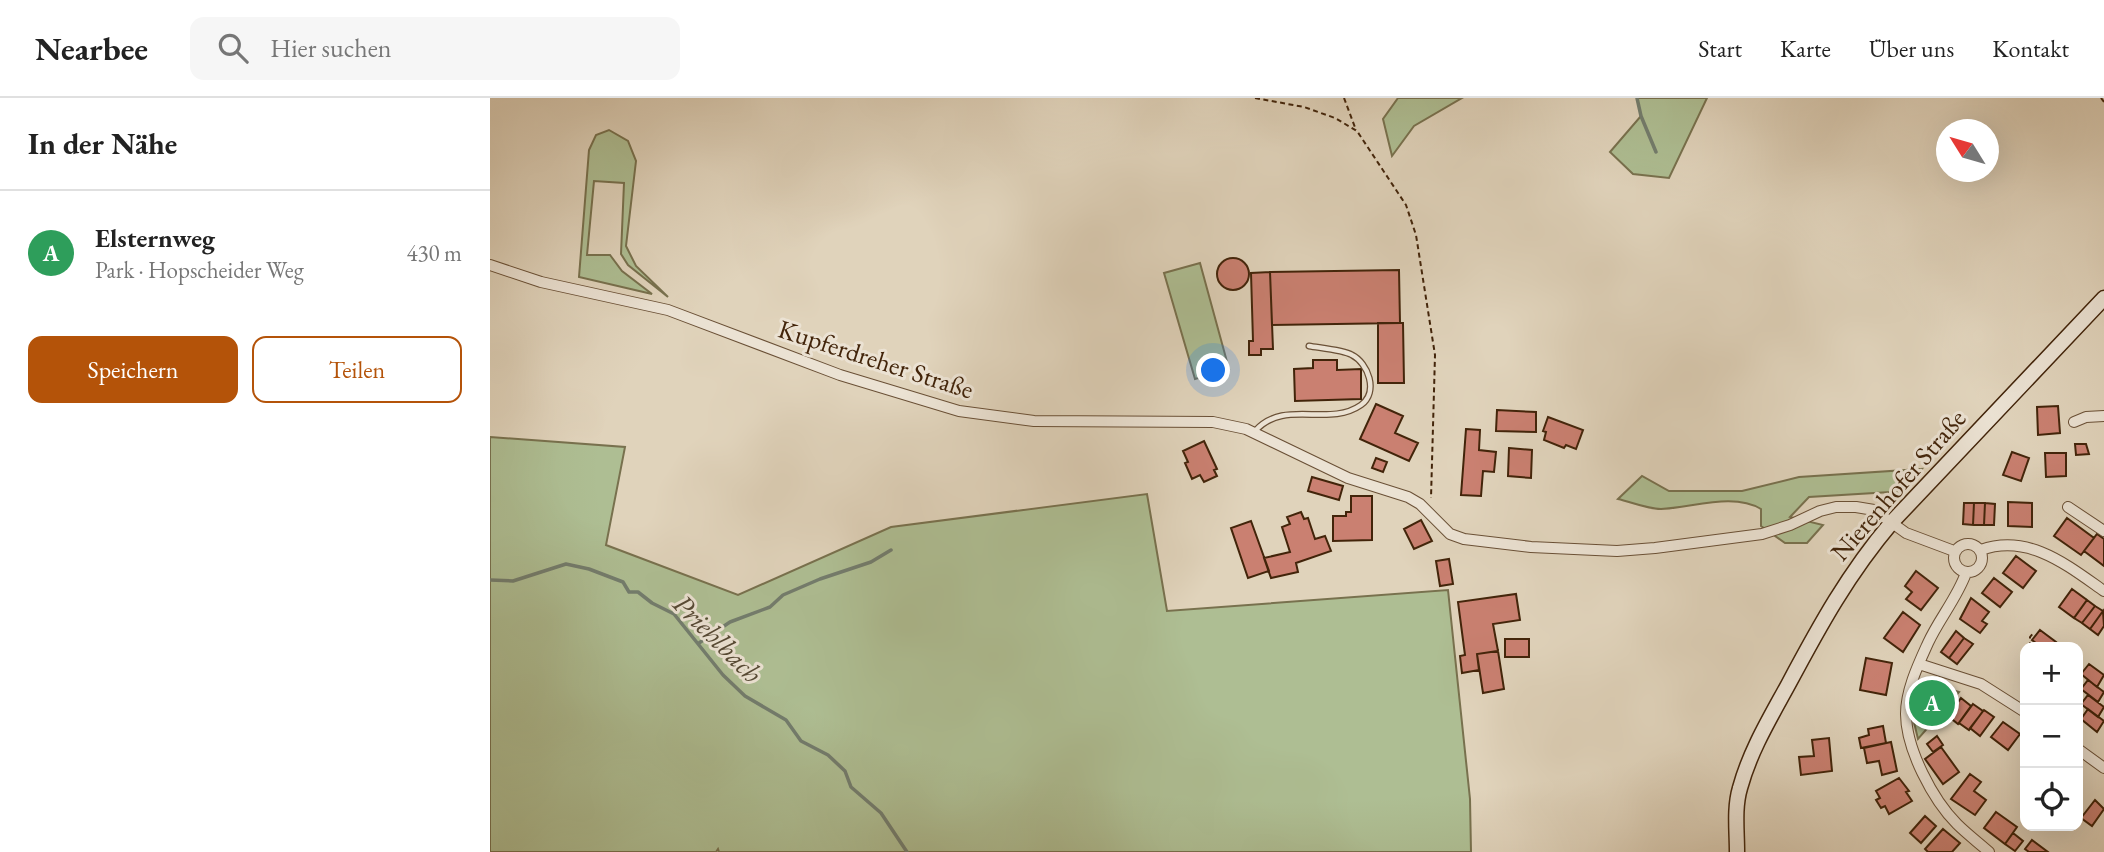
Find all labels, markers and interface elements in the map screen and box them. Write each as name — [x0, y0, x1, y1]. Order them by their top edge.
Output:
search box — [190, 17, 680, 80]
text: Nearbee — [35, 27, 148, 70]
icon: search — [214, 29, 252, 67]
text: Hier suchen — [270, 31, 392, 65]
text: Start — [1698, 33, 1742, 64]
text: Karte — [1780, 33, 1831, 64]
text: Über uns — [1869, 33, 1954, 64]
text: Kontakt — [1992, 33, 2069, 64]
north arrow — [1936, 119, 1999, 182]
text: In der Nähe — [28, 124, 177, 163]
text: Elsternweg — [95, 221, 215, 255]
text: A — [43, 238, 59, 268]
text: 430 m — [406, 238, 462, 268]
text: Park · Hopscheider Weg — [95, 255, 304, 285]
street label: Kupferdreher Straße — [774, 311, 978, 407]
button: Speichern — [28, 336, 238, 403]
button: Teilen — [252, 336, 462, 403]
your location — [1196, 353, 1230, 387]
street label: Nierenhofer Straße — [1823, 402, 1973, 568]
water label: Priehlbach — [666, 586, 771, 691]
map controls — [2020, 642, 2083, 831]
button: + — [2020, 642, 2083, 705]
pin: A — [1909, 677, 1955, 729]
button: − — [2020, 705, 2083, 768]
button: locate — [2020, 768, 2083, 831]

